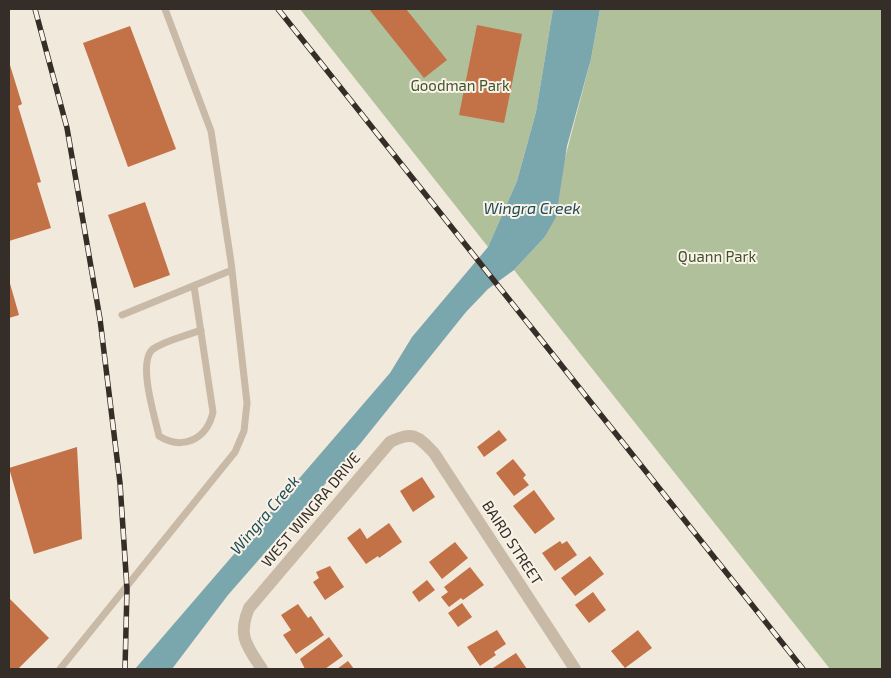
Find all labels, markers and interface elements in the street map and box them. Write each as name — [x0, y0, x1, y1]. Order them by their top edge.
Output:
park label: Goodman Park — [410, 77, 510, 95]
water label: Wingra Creek — [483, 199, 581, 219]
park label: Quann Park — [678, 248, 756, 266]
street label: WEST WINGRA DRIVE — [258, 449, 364, 571]
water label: Wingra Creek — [226, 472, 304, 558]
street label: BAIRD STREET — [478, 497, 546, 589]

